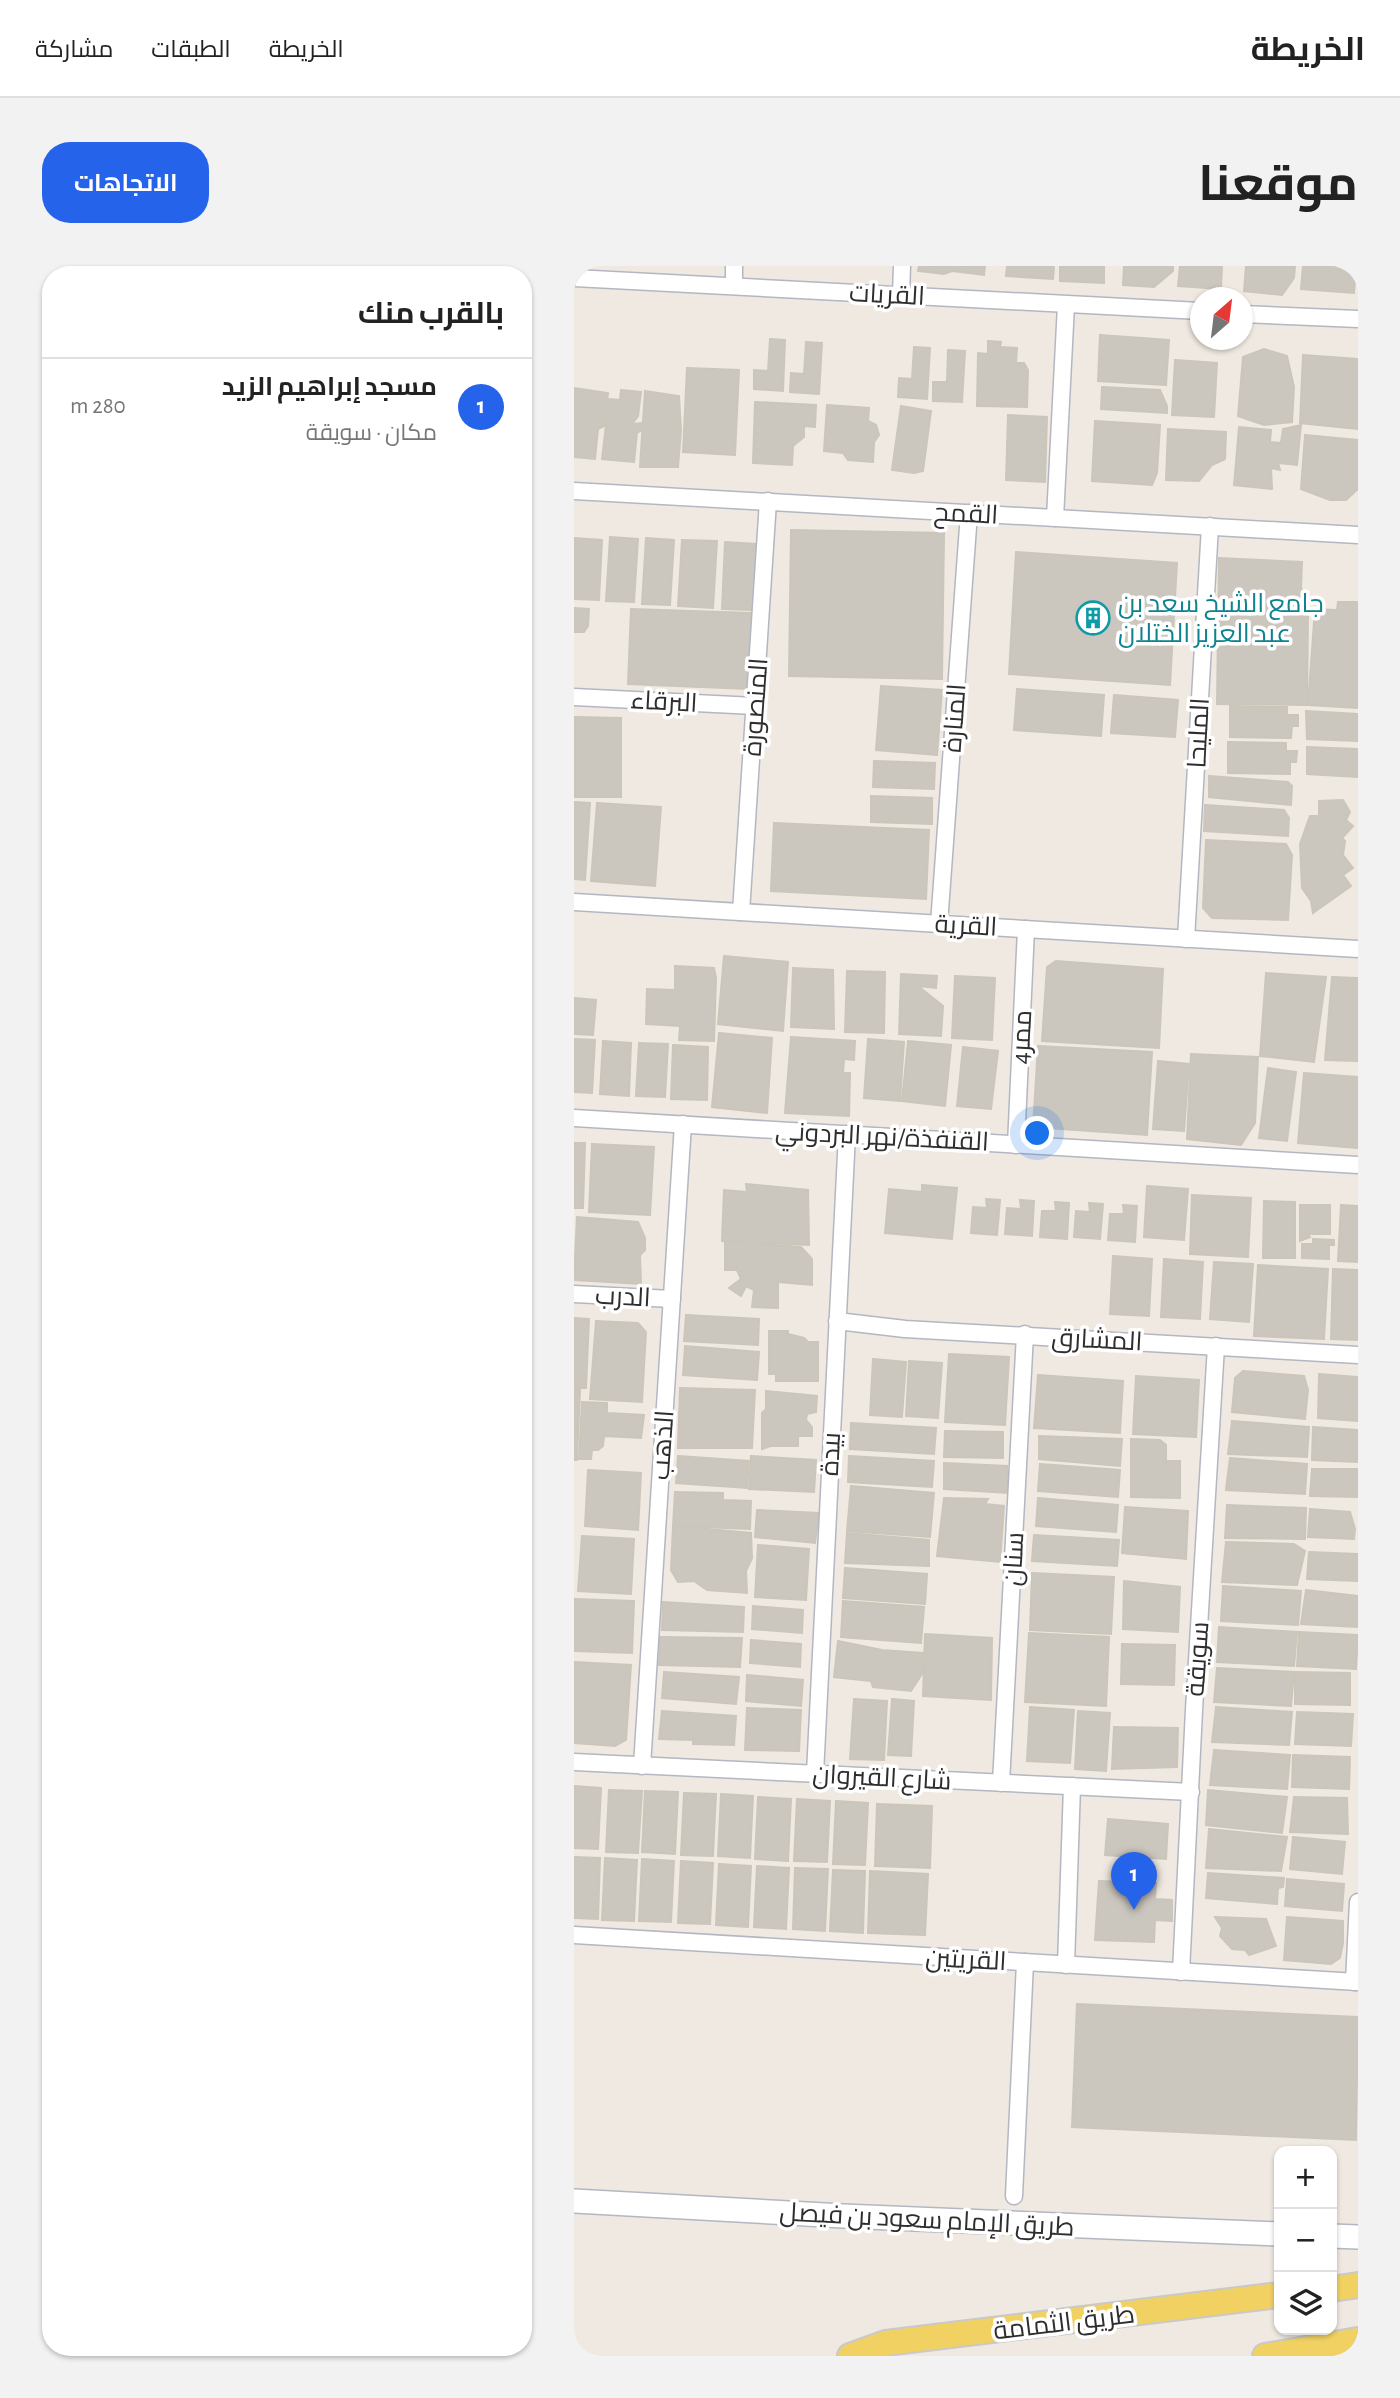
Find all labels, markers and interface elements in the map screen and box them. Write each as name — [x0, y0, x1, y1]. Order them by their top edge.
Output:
text: الخريطة — [1251, 34, 1365, 67]
text: مشاركة — [35, 38, 113, 62]
text: الطبقات — [151, 38, 231, 62]
text: الخريطة — [269, 38, 344, 62]
button: الاتجاهات — [42, 142, 209, 223]
text: موقعنا — [1198, 161, 1358, 210]
street label: القريات — [848, 280, 925, 311]
north arrow — [1190, 287, 1253, 350]
text: بالقرب منك — [358, 299, 504, 329]
text: مسجد إبراهيم الزيد — [222, 374, 437, 400]
text: 280 m — [70, 395, 126, 418]
text: 1 — [477, 395, 485, 418]
text: مكان · سويقة — [306, 422, 437, 445]
street label: القمح — [933, 499, 999, 532]
place label: جامع الشيخ سعد بن عبد العزيز الختلان — [1118, 591, 1324, 648]
building icon: جامع الشيخ سعد بن عبد العزيز الختلان — [1074, 599, 1112, 637]
street label: المنصورة — [740, 657, 773, 757]
street label: المنارة — [940, 683, 971, 753]
street label: البرقاء — [630, 687, 698, 718]
street label: المليحا — [1184, 697, 1214, 769]
street label: القرية — [934, 911, 998, 942]
street label: ممر4 — [1008, 1009, 1037, 1065]
your location — [1020, 1116, 1054, 1150]
street label: القنفذة/نهر البردوني — [774, 1118, 989, 1163]
street label: الدرب — [595, 1283, 651, 1312]
street label: المشارق — [1051, 1325, 1143, 1357]
street label: الذهب — [648, 1409, 678, 1481]
street label: بيدة — [817, 1432, 845, 1477]
street label: سنان — [1000, 1531, 1029, 1587]
street label: سويقة — [1182, 1621, 1215, 1698]
street label: شارع القيروان — [812, 1761, 952, 1798]
pin: 1 — [1111, 1852, 1157, 1910]
street label: القريتين — [925, 1945, 1007, 1977]
map controls — [1274, 2146, 1337, 2335]
button: + — [1274, 2146, 1337, 2209]
street label: طريق الإمام سعود بن فيصل — [779, 2199, 1075, 2245]
button: − — [1274, 2209, 1337, 2272]
button: layers — [1274, 2272, 1337, 2335]
street label: طريق الثمامة — [992, 2301, 1137, 2347]

